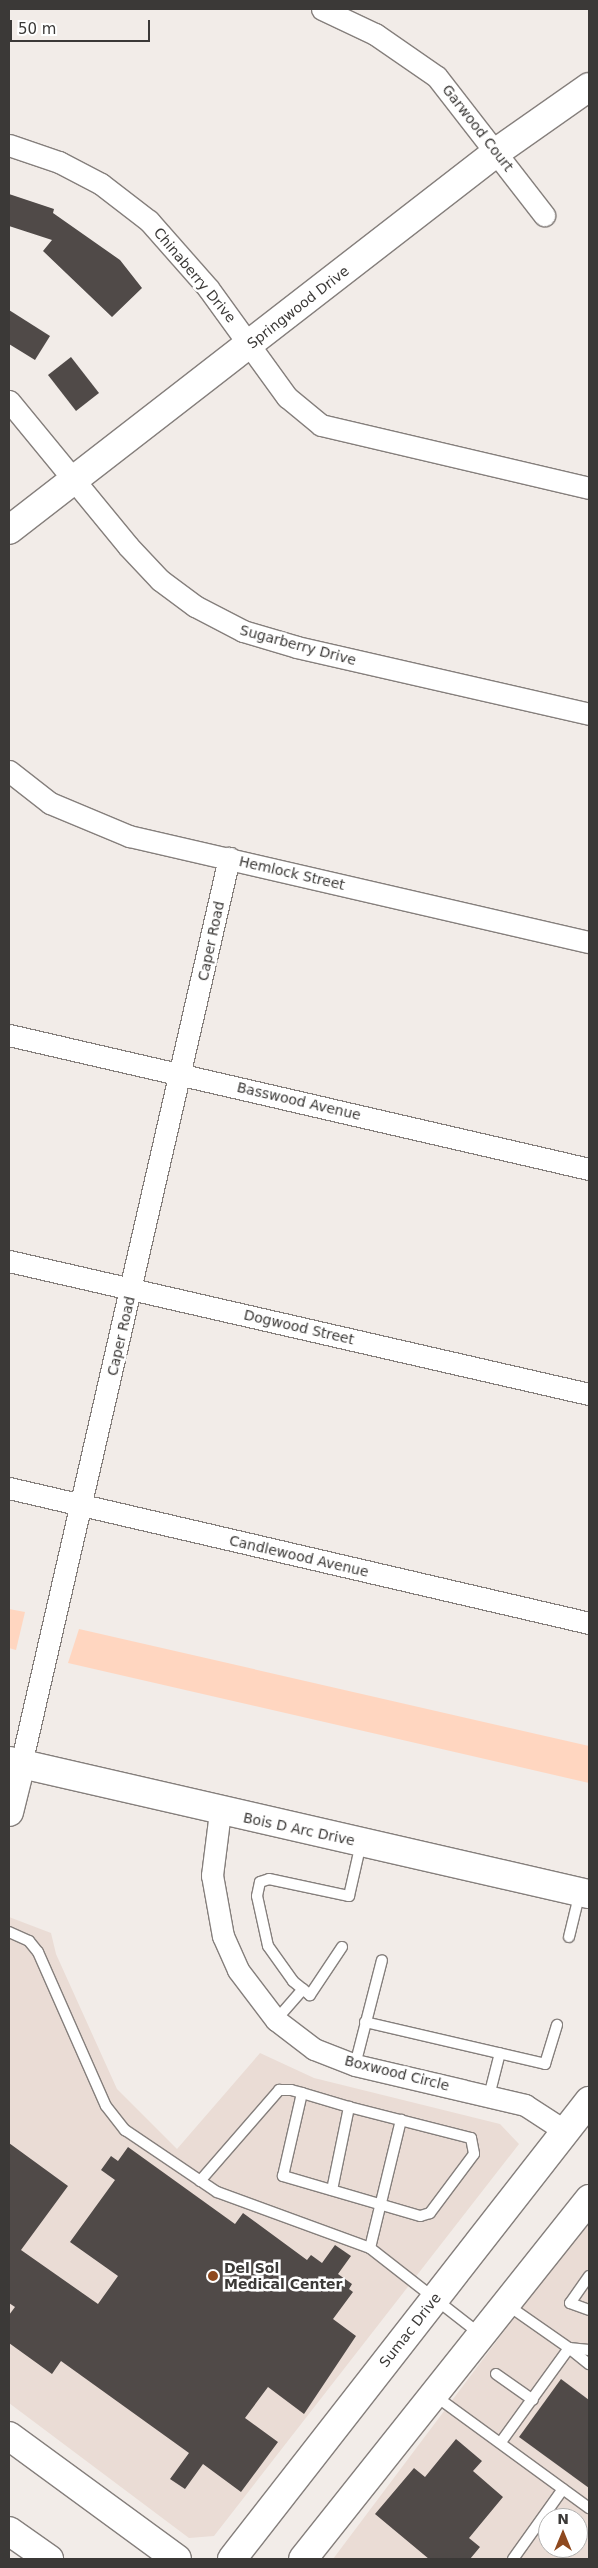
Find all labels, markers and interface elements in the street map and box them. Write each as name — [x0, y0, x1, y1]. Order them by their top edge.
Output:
scale bar — [12, 10, 152, 42]
text: 50 m — [18, 20, 56, 38]
street label: Garwood Court — [439, 81, 517, 175]
street label: Chinaberry Drive — [150, 224, 240, 326]
street label: Springwood Drive — [244, 262, 352, 352]
street label: Sugarberry Drive — [238, 621, 358, 669]
street label: Hemlock Street — [237, 853, 347, 893]
street label: Caper Road — [194, 900, 228, 982]
street label: Basswood Avenue — [235, 1079, 363, 1123]
street label: Caper Road — [104, 1295, 138, 1377]
street label: Dogwood Street — [242, 1306, 356, 1348]
street label: Candlewood Avenue — [228, 1532, 370, 1580]
street label: Bois D Arc Drive — [242, 1809, 356, 1849]
street label: Boxwood Circle — [343, 2052, 451, 2094]
place label: Del Sol Medical Center — [224, 2260, 342, 2292]
marker: Del Sol Medical Center — [206, 2269, 220, 2283]
street label: Sumac Drive — [376, 2290, 444, 2370]
north arrow — [538, 2508, 588, 2558]
text: N — [557, 2511, 569, 2527]

